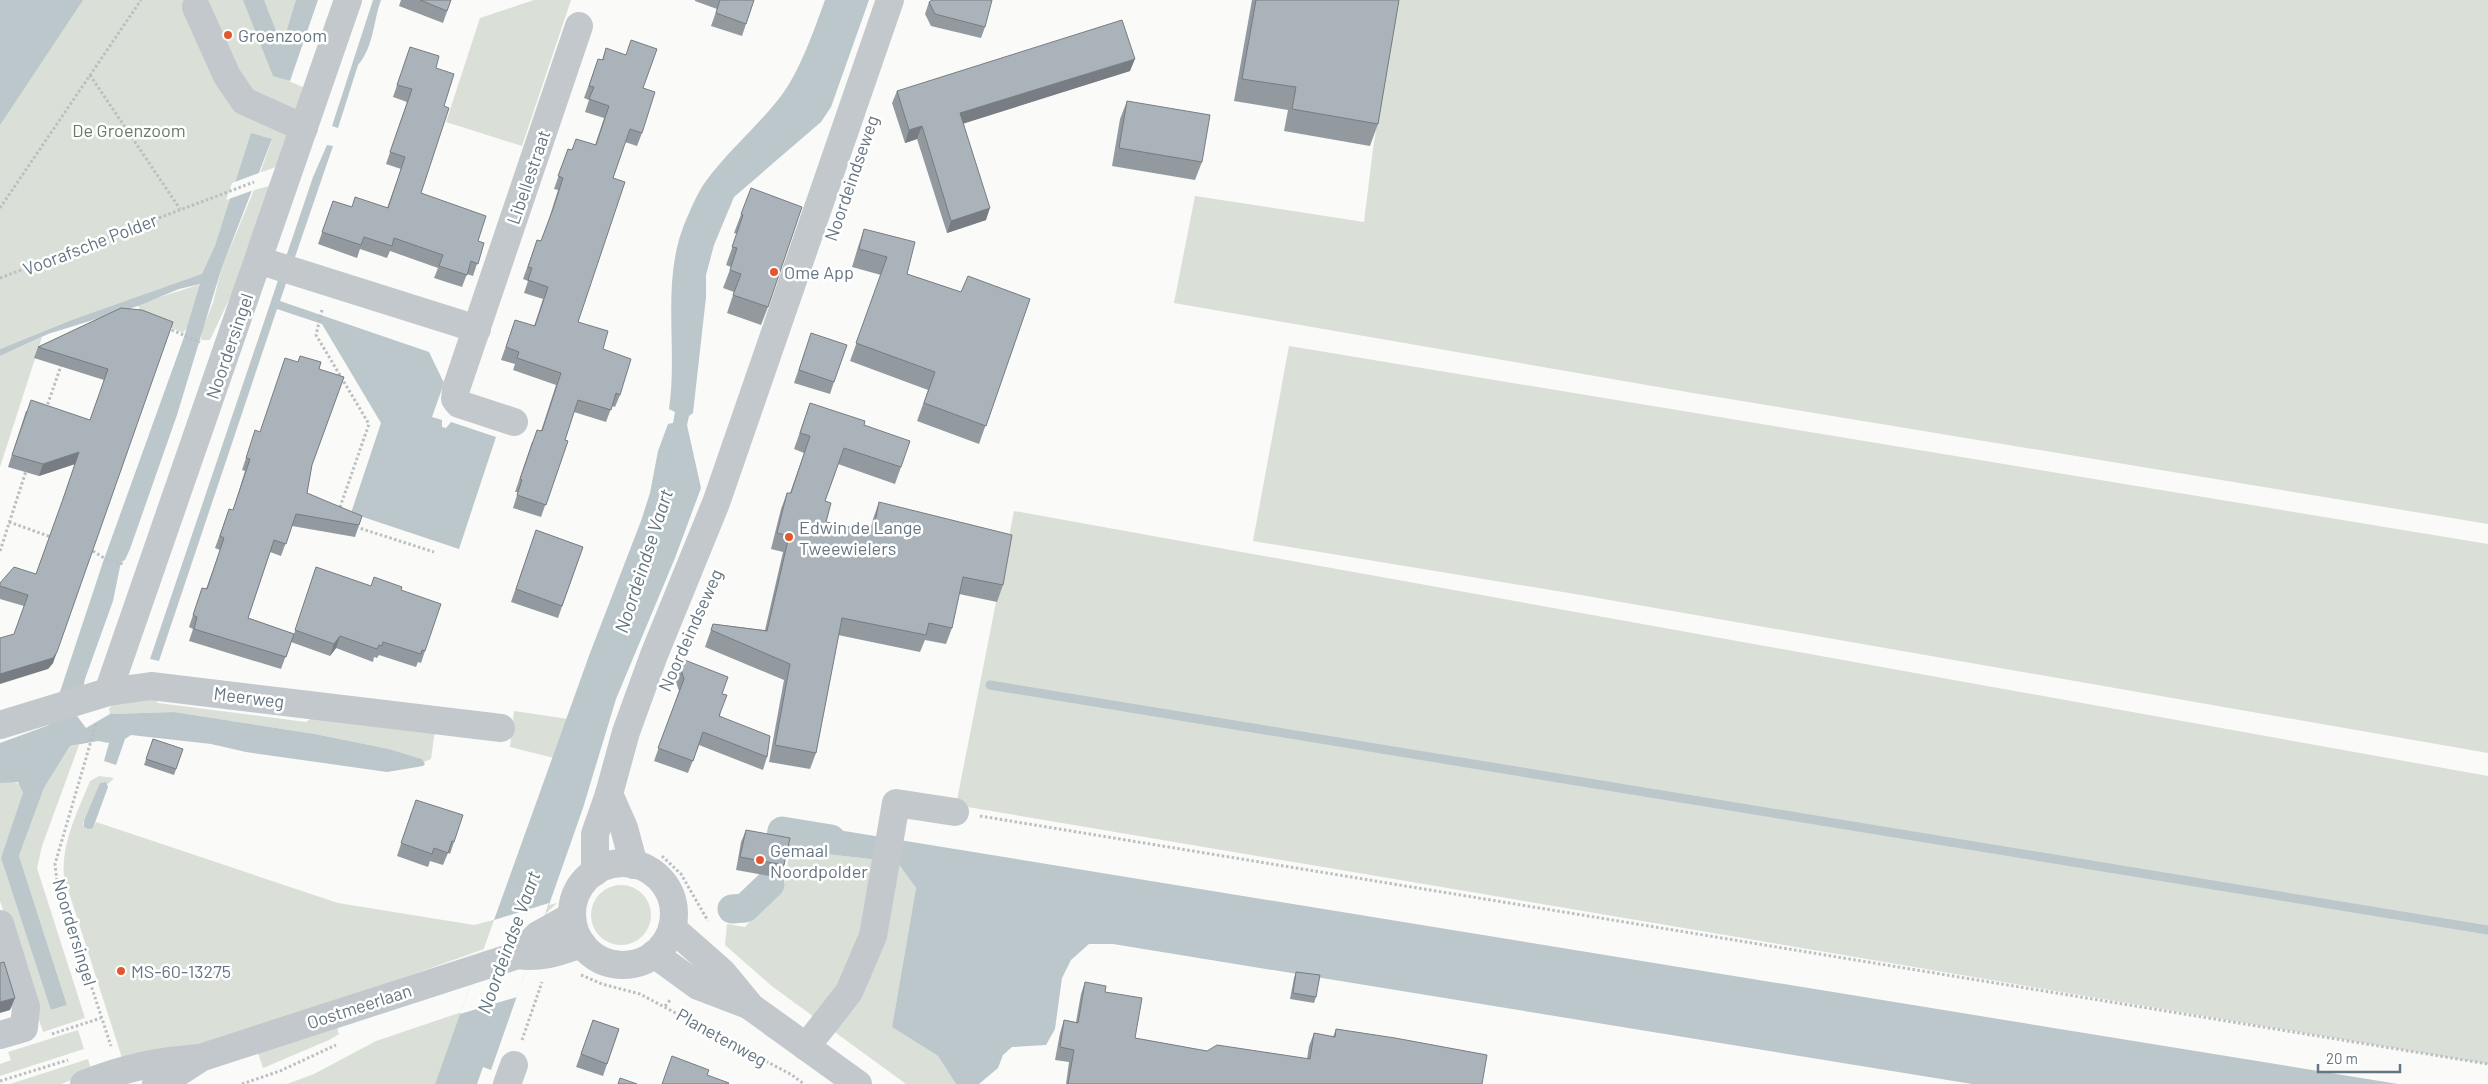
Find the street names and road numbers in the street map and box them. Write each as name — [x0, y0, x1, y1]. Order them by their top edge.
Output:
street label: Noordeindseweg — [819, 112, 883, 244]
street label: Libellestraat — [502, 127, 554, 227]
street label: Voorafsche Polder — [20, 208, 161, 280]
street label: Noordersingel — [201, 290, 257, 402]
street label: Noordeindseweg — [653, 565, 727, 695]
street label: Meerweg — [212, 682, 286, 712]
street label: Noordersingel — [48, 876, 102, 988]
street label: Oostmeerlaan — [304, 979, 414, 1033]
street label: Planetenweg — [673, 1003, 771, 1071]

